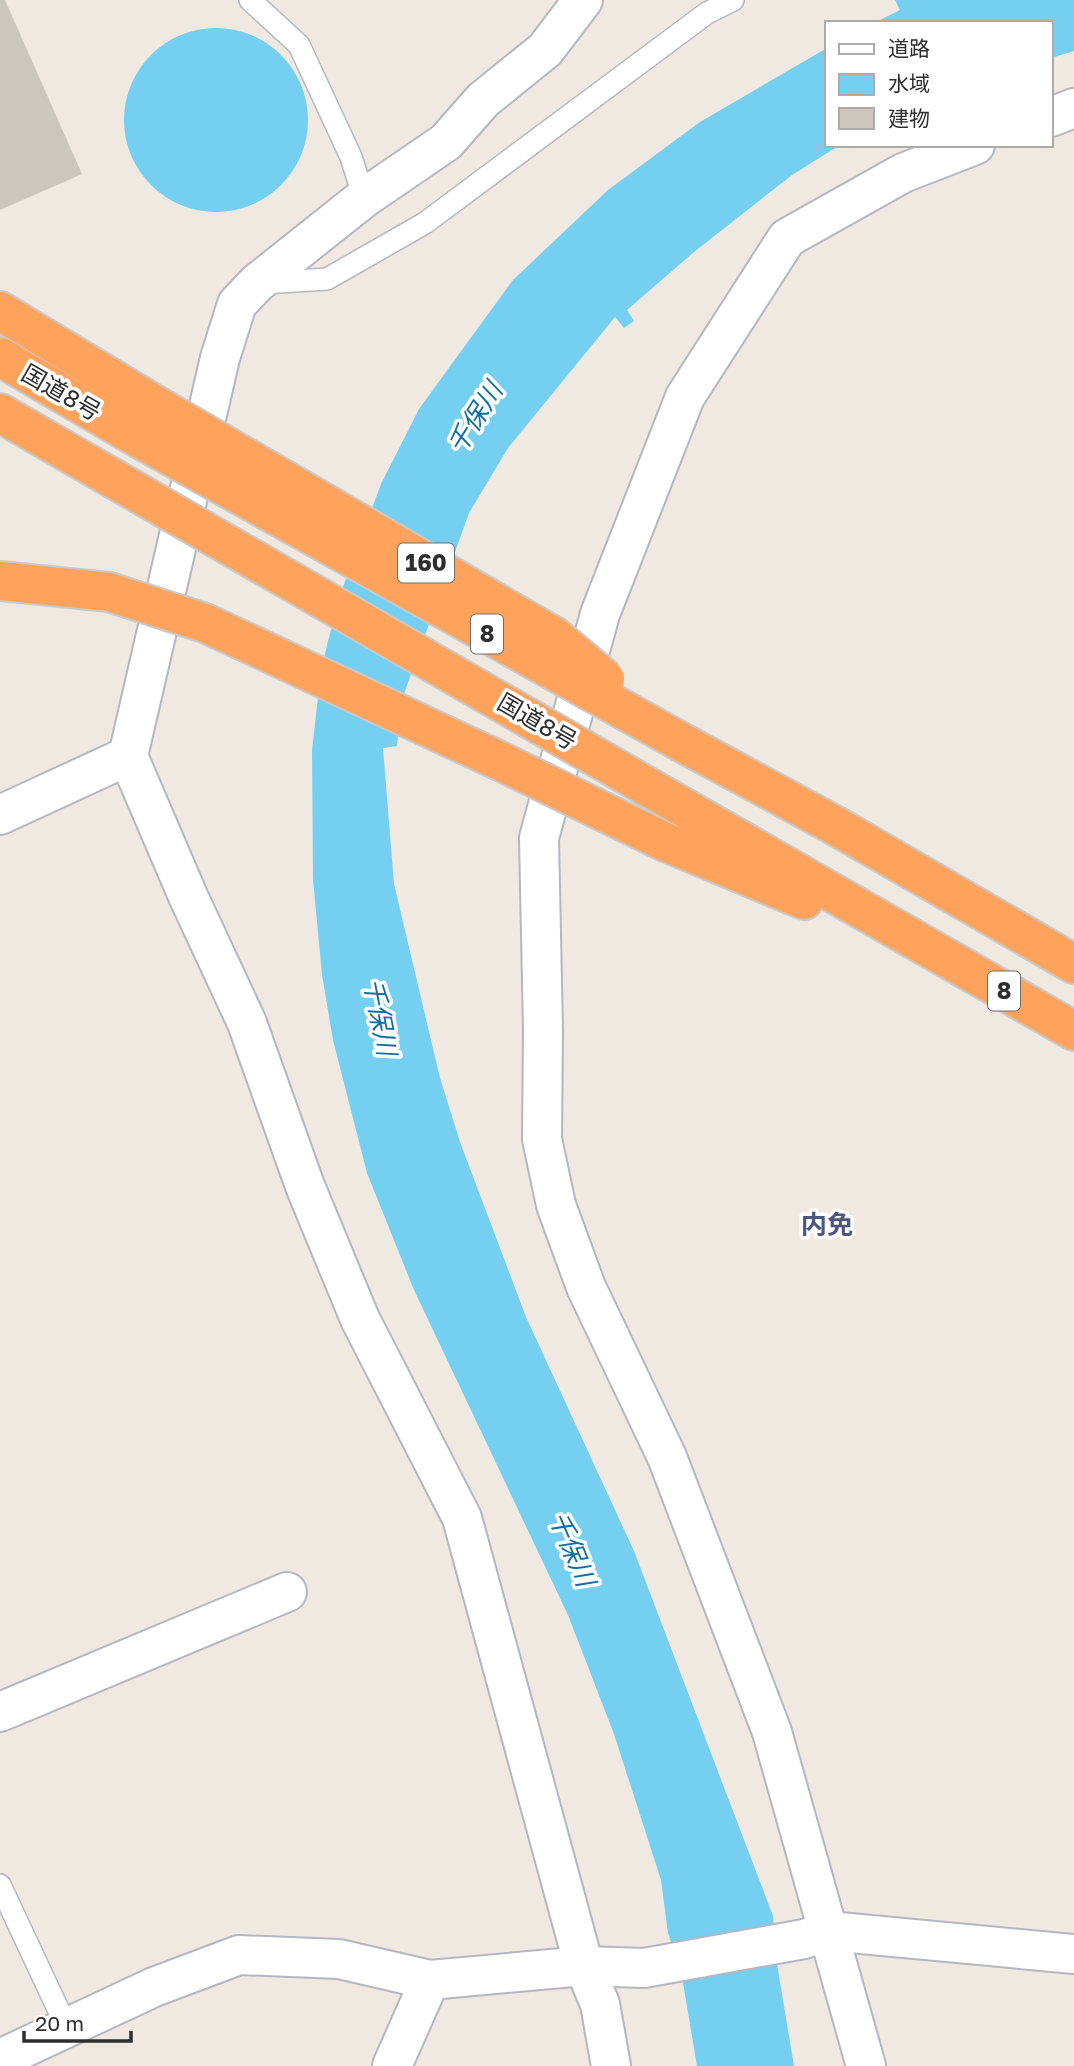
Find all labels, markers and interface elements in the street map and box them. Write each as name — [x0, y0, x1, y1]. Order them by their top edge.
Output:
legend — [825, 21, 1053, 147]
text: 道路 — [888, 35, 930, 61]
text: 水域 — [888, 70, 930, 96]
text: 建物 — [888, 105, 930, 131]
street label: 国道8号 — [17, 357, 107, 426]
water label: 千保川 — [441, 374, 510, 459]
road number: 160 — [398, 544, 454, 582]
road number: 8 — [471, 614, 503, 654]
street label: 国道8号 — [493, 686, 583, 755]
road number: 8 — [988, 972, 1020, 1010]
water label: 千保川 — [358, 976, 404, 1061]
district label: 内免 — [801, 1209, 853, 1240]
water label: 千保川 — [543, 1507, 603, 1594]
scale bar — [24, 2000, 131, 2044]
text: 20 m — [35, 2010, 84, 2036]

